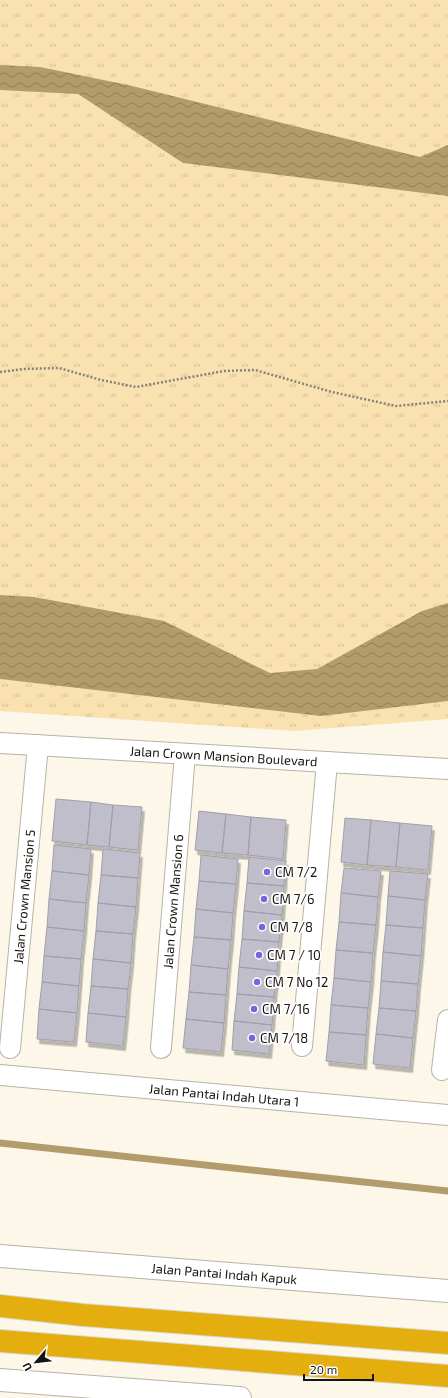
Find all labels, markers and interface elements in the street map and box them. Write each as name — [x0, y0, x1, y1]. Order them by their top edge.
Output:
street label: Jalan Crown Mansion Boulevard — [129, 743, 318, 769]
street label: Jalan Crown Mansion 5 — [10, 829, 38, 965]
street label: Jalan Crown Mansion 6 — [159, 833, 186, 970]
place label: CM 7/2 — [275, 864, 317, 880]
marker: CM 7/2 — [262, 867, 272, 877]
place label: CM 7/6 — [272, 891, 315, 907]
marker: CM 7/6 — [259, 894, 269, 904]
place label: CM 7/8 — [270, 919, 313, 935]
marker: CM 7/8 — [257, 922, 267, 932]
place label: CM 7 / 10 — [267, 947, 321, 963]
marker: CM 7 / 10 — [254, 950, 264, 960]
place label: CM 7 No 12 — [265, 974, 328, 990]
marker: CM 7 No 12 — [252, 977, 262, 987]
place label: CM 7/16 — [262, 1001, 310, 1017]
marker: CM 7/16 — [249, 1004, 259, 1014]
place label: CM 7/18 — [260, 1030, 308, 1046]
marker: CM 7/18 — [247, 1033, 257, 1043]
street label: Jalan Pantai Indah Utara 1 — [148, 1080, 300, 1110]
street label: Jalan Pantai Indah Kapuk — [151, 1260, 298, 1287]
north arrow — [16, 1342, 56, 1382]
scale bar — [304, 1356, 373, 1382]
text: U — [19, 1361, 34, 1373]
text: 20 m — [310, 1362, 337, 1376]

